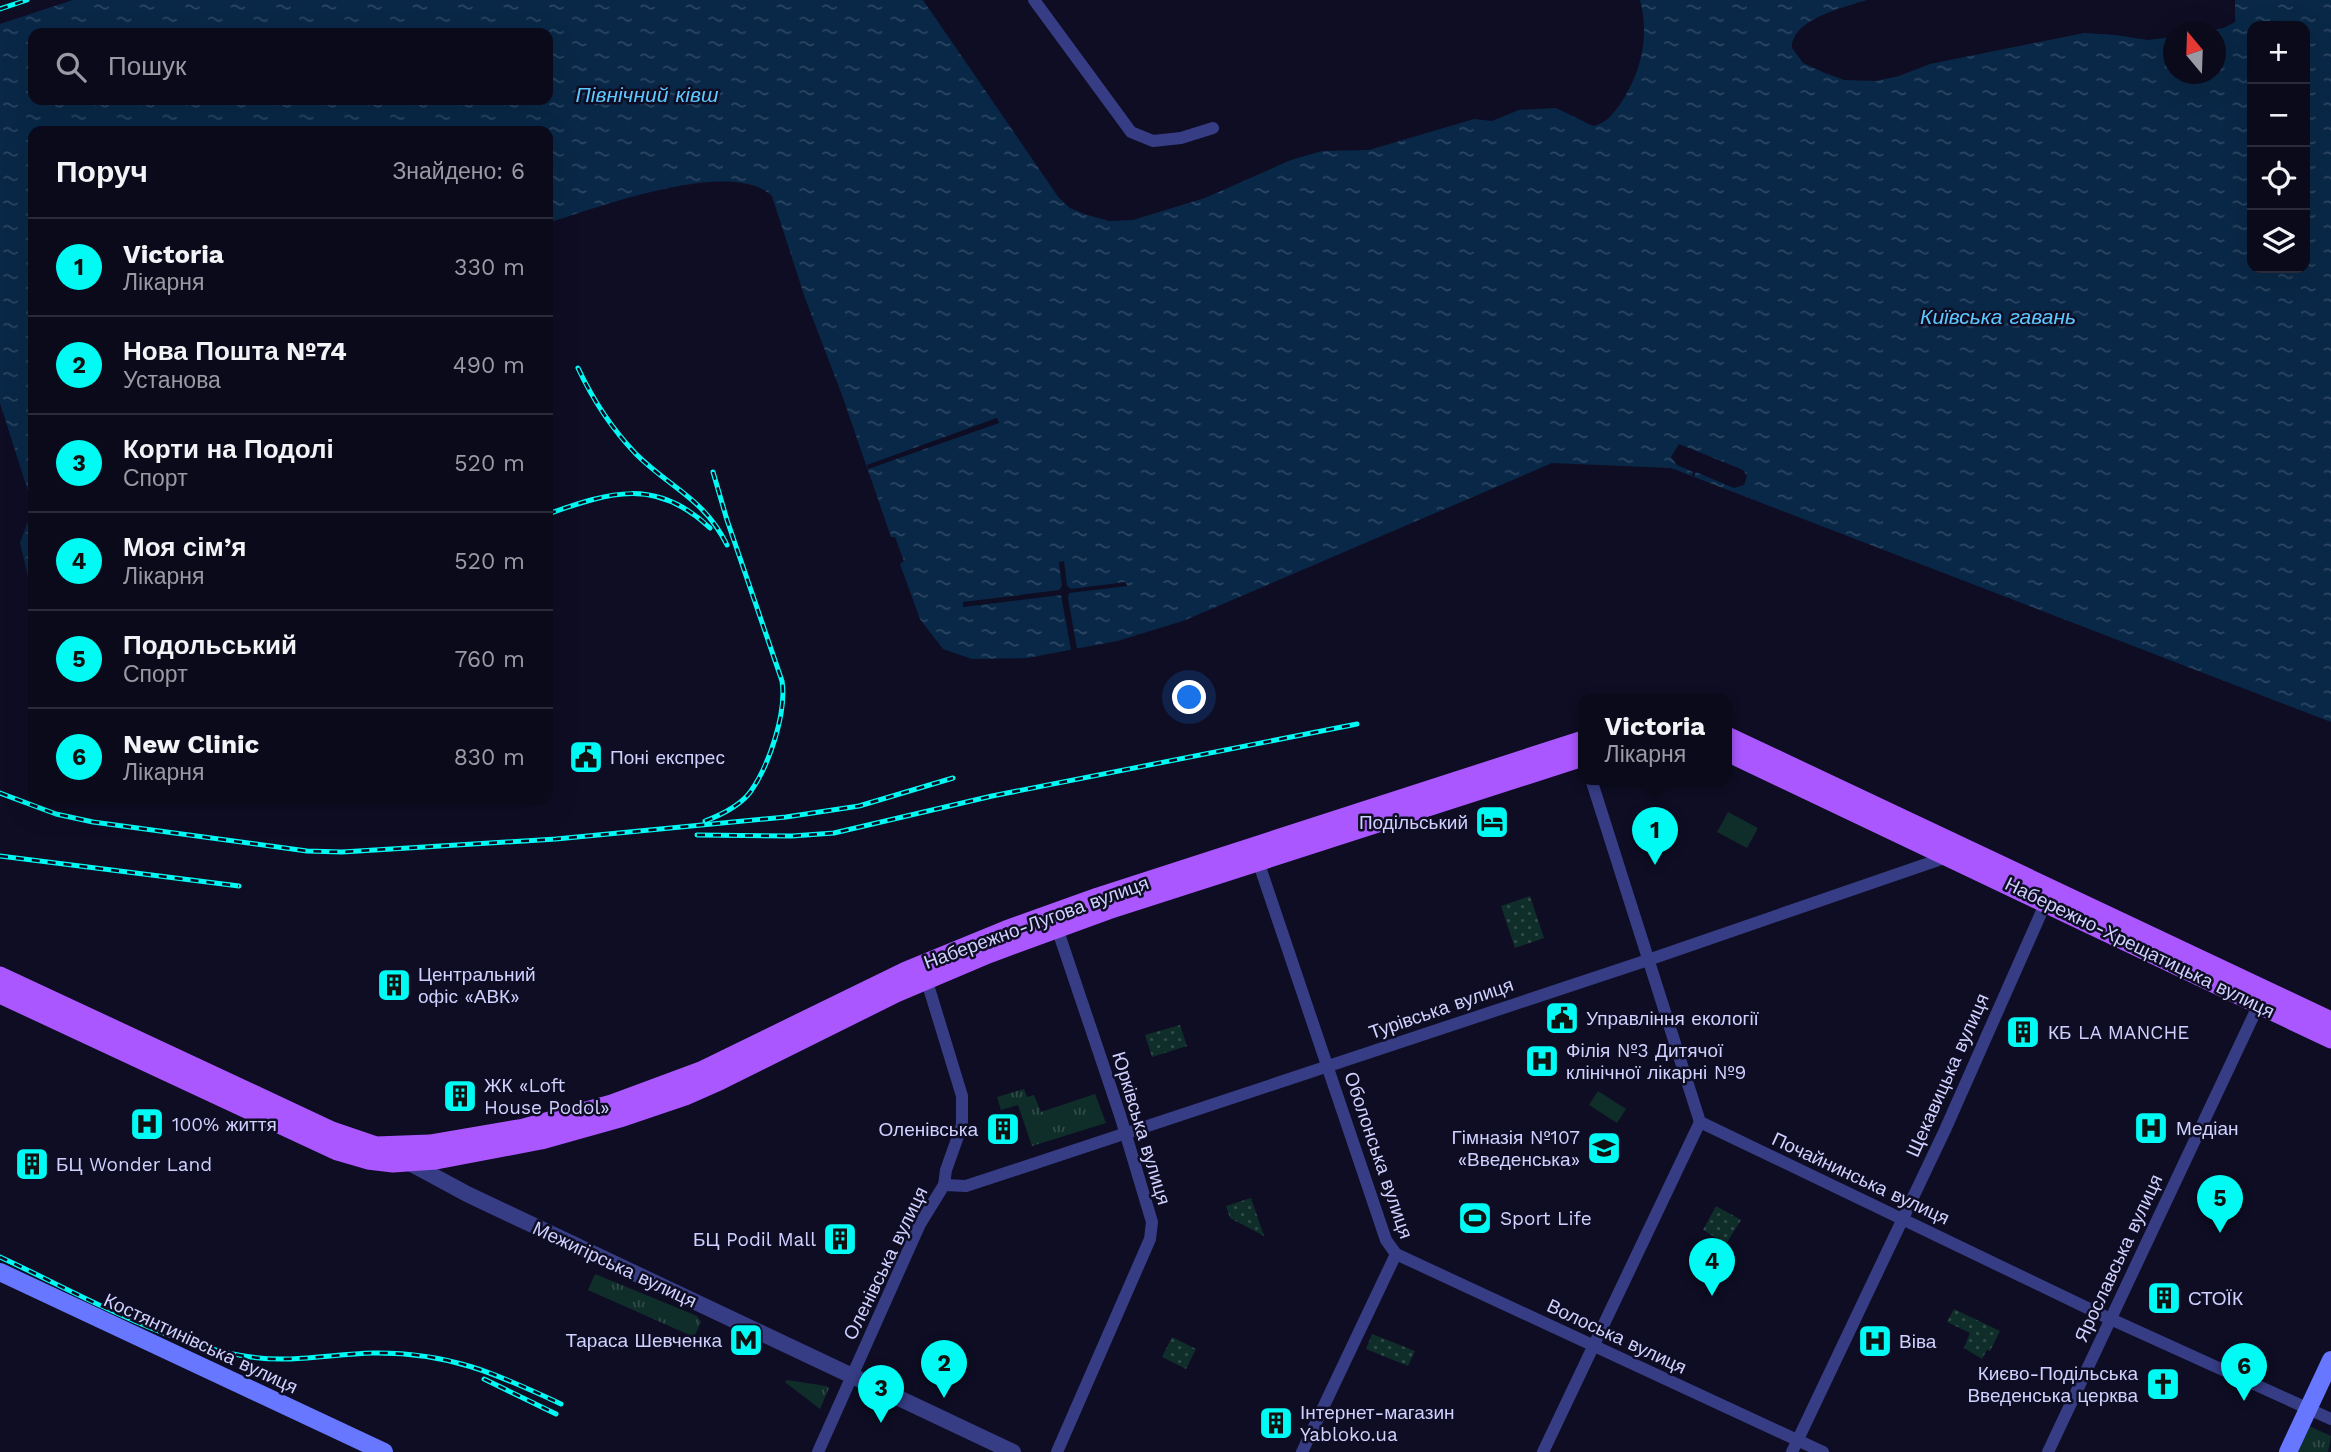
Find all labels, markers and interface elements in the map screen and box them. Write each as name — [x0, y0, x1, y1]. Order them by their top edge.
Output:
north arrow — [2163, 21, 2226, 84]
map controls — [2247, 21, 2310, 273]
button: + — [2247, 21, 2310, 84]
search box — [28, 28, 553, 105]
icon: search — [52, 48, 90, 86]
text: Пошук — [108, 51, 186, 81]
water label: Північний ківш — [576, 82, 719, 107]
button: − — [2247, 84, 2310, 147]
button: locate — [2247, 147, 2310, 210]
text: Поруч — [56, 154, 148, 189]
text: Знайдено: 6 — [392, 158, 525, 185]
button: layers — [2247, 210, 2310, 273]
text: Victoria — [123, 239, 224, 269]
text: 1 — [74, 254, 84, 281]
text: 330 m — [454, 254, 525, 281]
text: Лікарня — [123, 269, 205, 296]
water label: Київська гавань — [1920, 304, 2076, 329]
text: Нова Пошта №74 — [123, 336, 347, 366]
text: 2 — [72, 352, 86, 379]
text: 490 m — [453, 352, 525, 379]
text: Установа — [123, 367, 221, 394]
text: Корти на Подолі — [123, 434, 334, 464]
text: 3 — [72, 450, 86, 477]
text: 520 m — [454, 450, 525, 477]
text: Спорт — [123, 465, 188, 492]
text: Моя сім’я — [123, 532, 247, 562]
text: 4 — [72, 548, 86, 575]
text: 520 m — [454, 548, 525, 575]
text: Лікарня — [123, 563, 205, 590]
text: Подольський — [123, 630, 297, 660]
text: 5 — [72, 646, 86, 673]
text: 760 m — [455, 646, 525, 673]
text: Спорт — [123, 661, 188, 688]
your location — [1172, 680, 1206, 714]
popup — [1578, 694, 1732, 785]
text: Victoria — [1605, 711, 1705, 741]
text: New Clinic — [123, 729, 259, 759]
public building icon: Поні експрес — [567, 738, 605, 776]
text: Лікарня — [1605, 741, 1686, 768]
text: 6 — [72, 744, 86, 771]
text: 830 m — [454, 744, 525, 771]
place label: Поні експрес — [610, 746, 725, 769]
text: Лікарня — [123, 759, 205, 786]
hotel icon: Подільський — [1473, 803, 1511, 841]
pin: 1 — [1632, 807, 1678, 865]
place label: Подільський — [1359, 811, 1468, 834]
street label: Набережно-Лугова вулиця — [921, 871, 1152, 974]
street label: Набережно-Хрещатицька вулиця — [2001, 872, 2278, 1023]
place label: Центральний офіс «АВК» — [418, 963, 536, 1008]
building icon: Центральний офіс «АВК» — [375, 966, 413, 1004]
street label: Турівська вулиця — [1366, 973, 1516, 1044]
street label: Щекавицька вулиця — [1901, 990, 1994, 1161]
public building icon: Управління екології — [1543, 999, 1581, 1037]
place label: Управління екології — [1586, 1007, 1760, 1030]
building icon: КБ LA MANCHE — [2004, 1013, 2042, 1051]
place label: КБ LA MANCHE — [2048, 1021, 2189, 1044]
place label: Філія №3 Дитячої клінічної лікарні №9 — [1566, 1039, 1746, 1084]
hospital icon: Філія №3 Дитячої клінічної лікарні №9 — [1523, 1042, 1561, 1080]
street label: Юрківська вулиця — [1107, 1049, 1176, 1208]
street label: Оболонська вулиця — [1339, 1069, 1418, 1242]
place label: ЖК «Loft House Podol» — [484, 1074, 610, 1119]
building icon: ЖК «Loft House Podol» — [441, 1077, 479, 1115]
hospital icon: 100% життя — [128, 1105, 166, 1143]
hospital icon: Медіан — [2132, 1109, 2170, 1147]
building icon: Оленівська — [984, 1110, 1022, 1148]
place label: 100% життя — [172, 1113, 277, 1136]
place label: Медіан — [2176, 1117, 2239, 1140]
place label: Оленівська — [878, 1118, 978, 1141]
place label: Гімназія №107 «Введенська» — [1452, 1126, 1580, 1171]
street label: Почайнинська вулиця — [1768, 1127, 1953, 1230]
school or university icon: Гімназія №107 «Введенська» — [1585, 1129, 1623, 1167]
building icon: БЦ Wonder Land — [13, 1145, 51, 1183]
place label: БЦ Wonder Land — [56, 1153, 212, 1176]
street label: Ярославська вулиця — [2069, 1171, 2167, 1346]
pin: 5 — [2197, 1175, 2243, 1233]
street label: Оленівська вулиця — [838, 1183, 933, 1344]
sports icon: Sport Life — [1456, 1199, 1494, 1237]
place label: Sport Life — [1500, 1207, 1592, 1230]
street label: Межигірська вулиця — [529, 1216, 700, 1313]
building icon: БЦ Podil Mall — [821, 1220, 859, 1258]
place label: БЦ Podil Mall — [693, 1228, 816, 1251]
pin: 4 — [1689, 1238, 1735, 1296]
building icon: СТОЇК — [2145, 1279, 2183, 1317]
place label: СТОЇК — [2188, 1287, 2243, 1310]
street label: Костянтинівська вулиця — [100, 1288, 301, 1399]
street label: Волоська вулиця — [1543, 1294, 1690, 1379]
metro station icon: Тараса Шевченка — [727, 1321, 765, 1359]
hospital icon: Віва — [1856, 1322, 1894, 1360]
place label: Тараса Шевченка — [566, 1329, 722, 1352]
place label: Віва — [1899, 1330, 1937, 1353]
pin: 2 — [921, 1340, 967, 1398]
pin: 6 — [2221, 1343, 2267, 1401]
place label: Києво-Подільська Введенська церква — [1967, 1362, 2138, 1407]
pin: 3 — [858, 1365, 904, 1423]
church icon: Києво-Подільська Введенська церква — [2144, 1365, 2182, 1403]
place label: Інтернет-магазин Yabloko.ua — [1300, 1401, 1455, 1446]
building icon: Інтернет-магазин Yabloko.ua — [1257, 1404, 1295, 1442]

